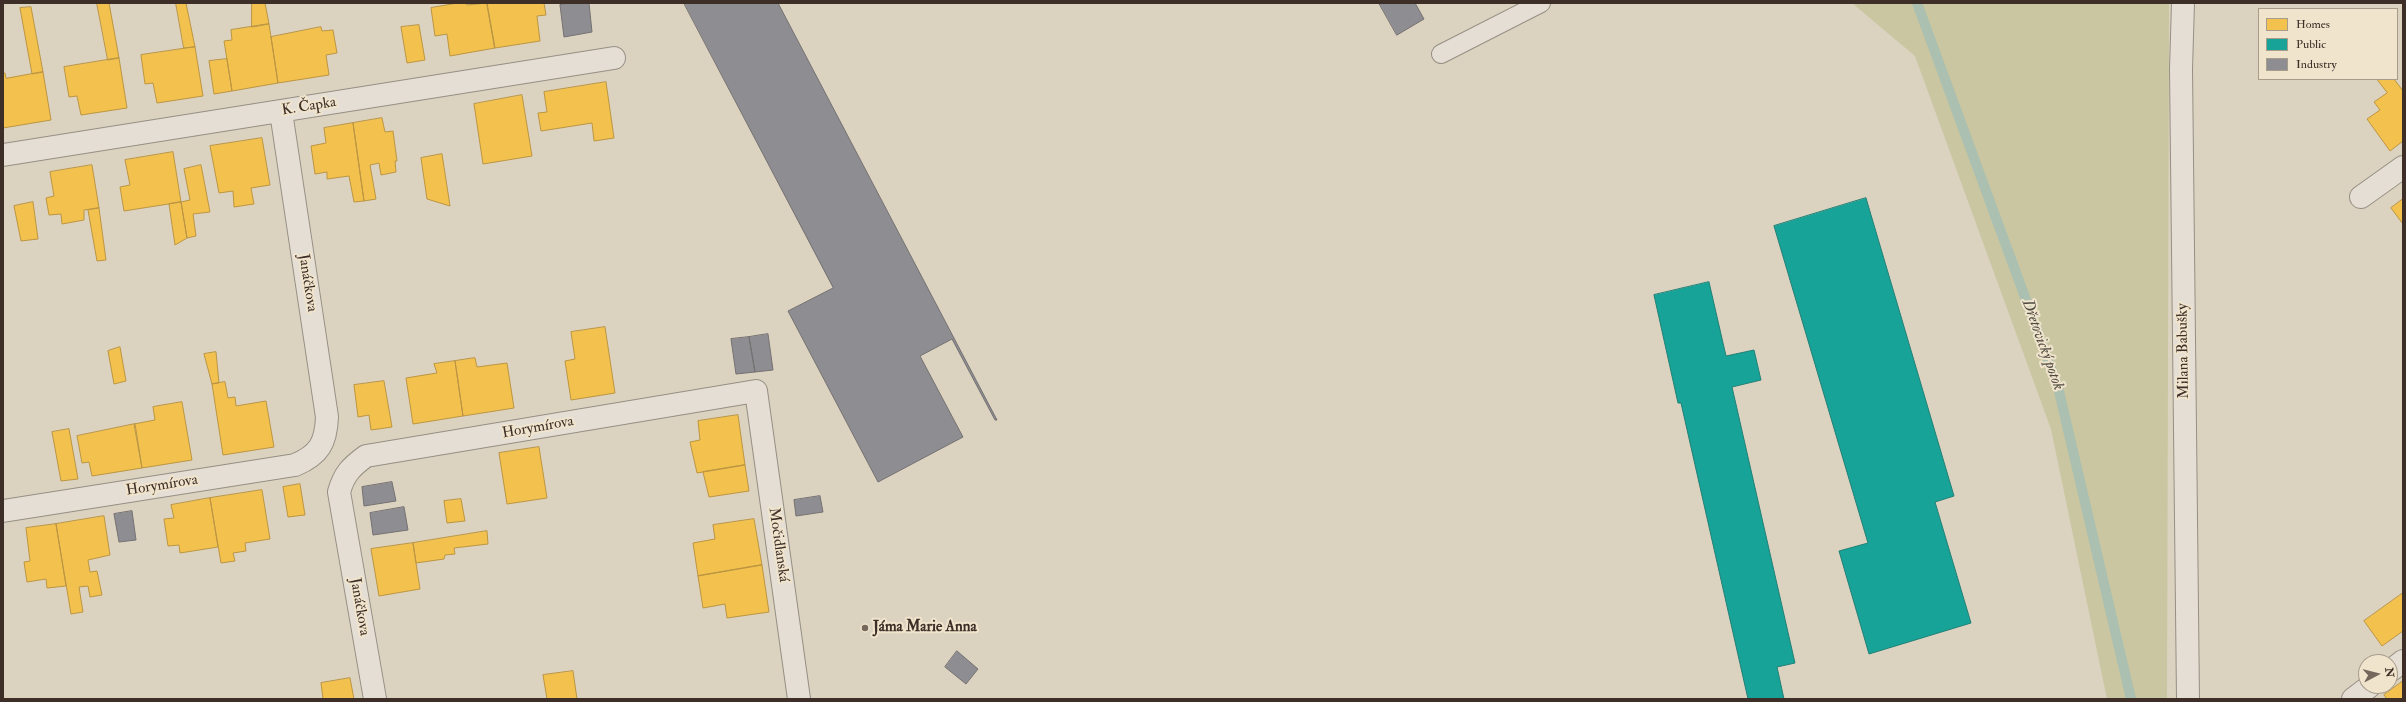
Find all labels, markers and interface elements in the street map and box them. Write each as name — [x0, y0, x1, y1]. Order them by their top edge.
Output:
legend — [2258, 8, 2398, 80]
text: Homes — [2296, 17, 2330, 32]
text: Public — [2296, 37, 2326, 52]
text: Industry — [2296, 57, 2337, 72]
street label: K. Čapka — [281, 94, 337, 120]
street label: Janáčkova — [294, 253, 320, 313]
water label: Dřetovický potok — [2017, 297, 2067, 393]
street label: Milana Babušky — [2174, 303, 2194, 399]
street label: Horymírova — [501, 413, 575, 443]
street label: Horymírova — [125, 471, 199, 501]
street label: Močidlanská — [764, 507, 792, 583]
street label: Janáčkova — [345, 577, 373, 637]
place label: Jáma Marie Anna — [873, 619, 977, 637]
marker: Jáma Marie Anna — [860, 623, 870, 633]
north arrow — [2358, 654, 2398, 694]
text: N — [2382, 667, 2396, 678]

